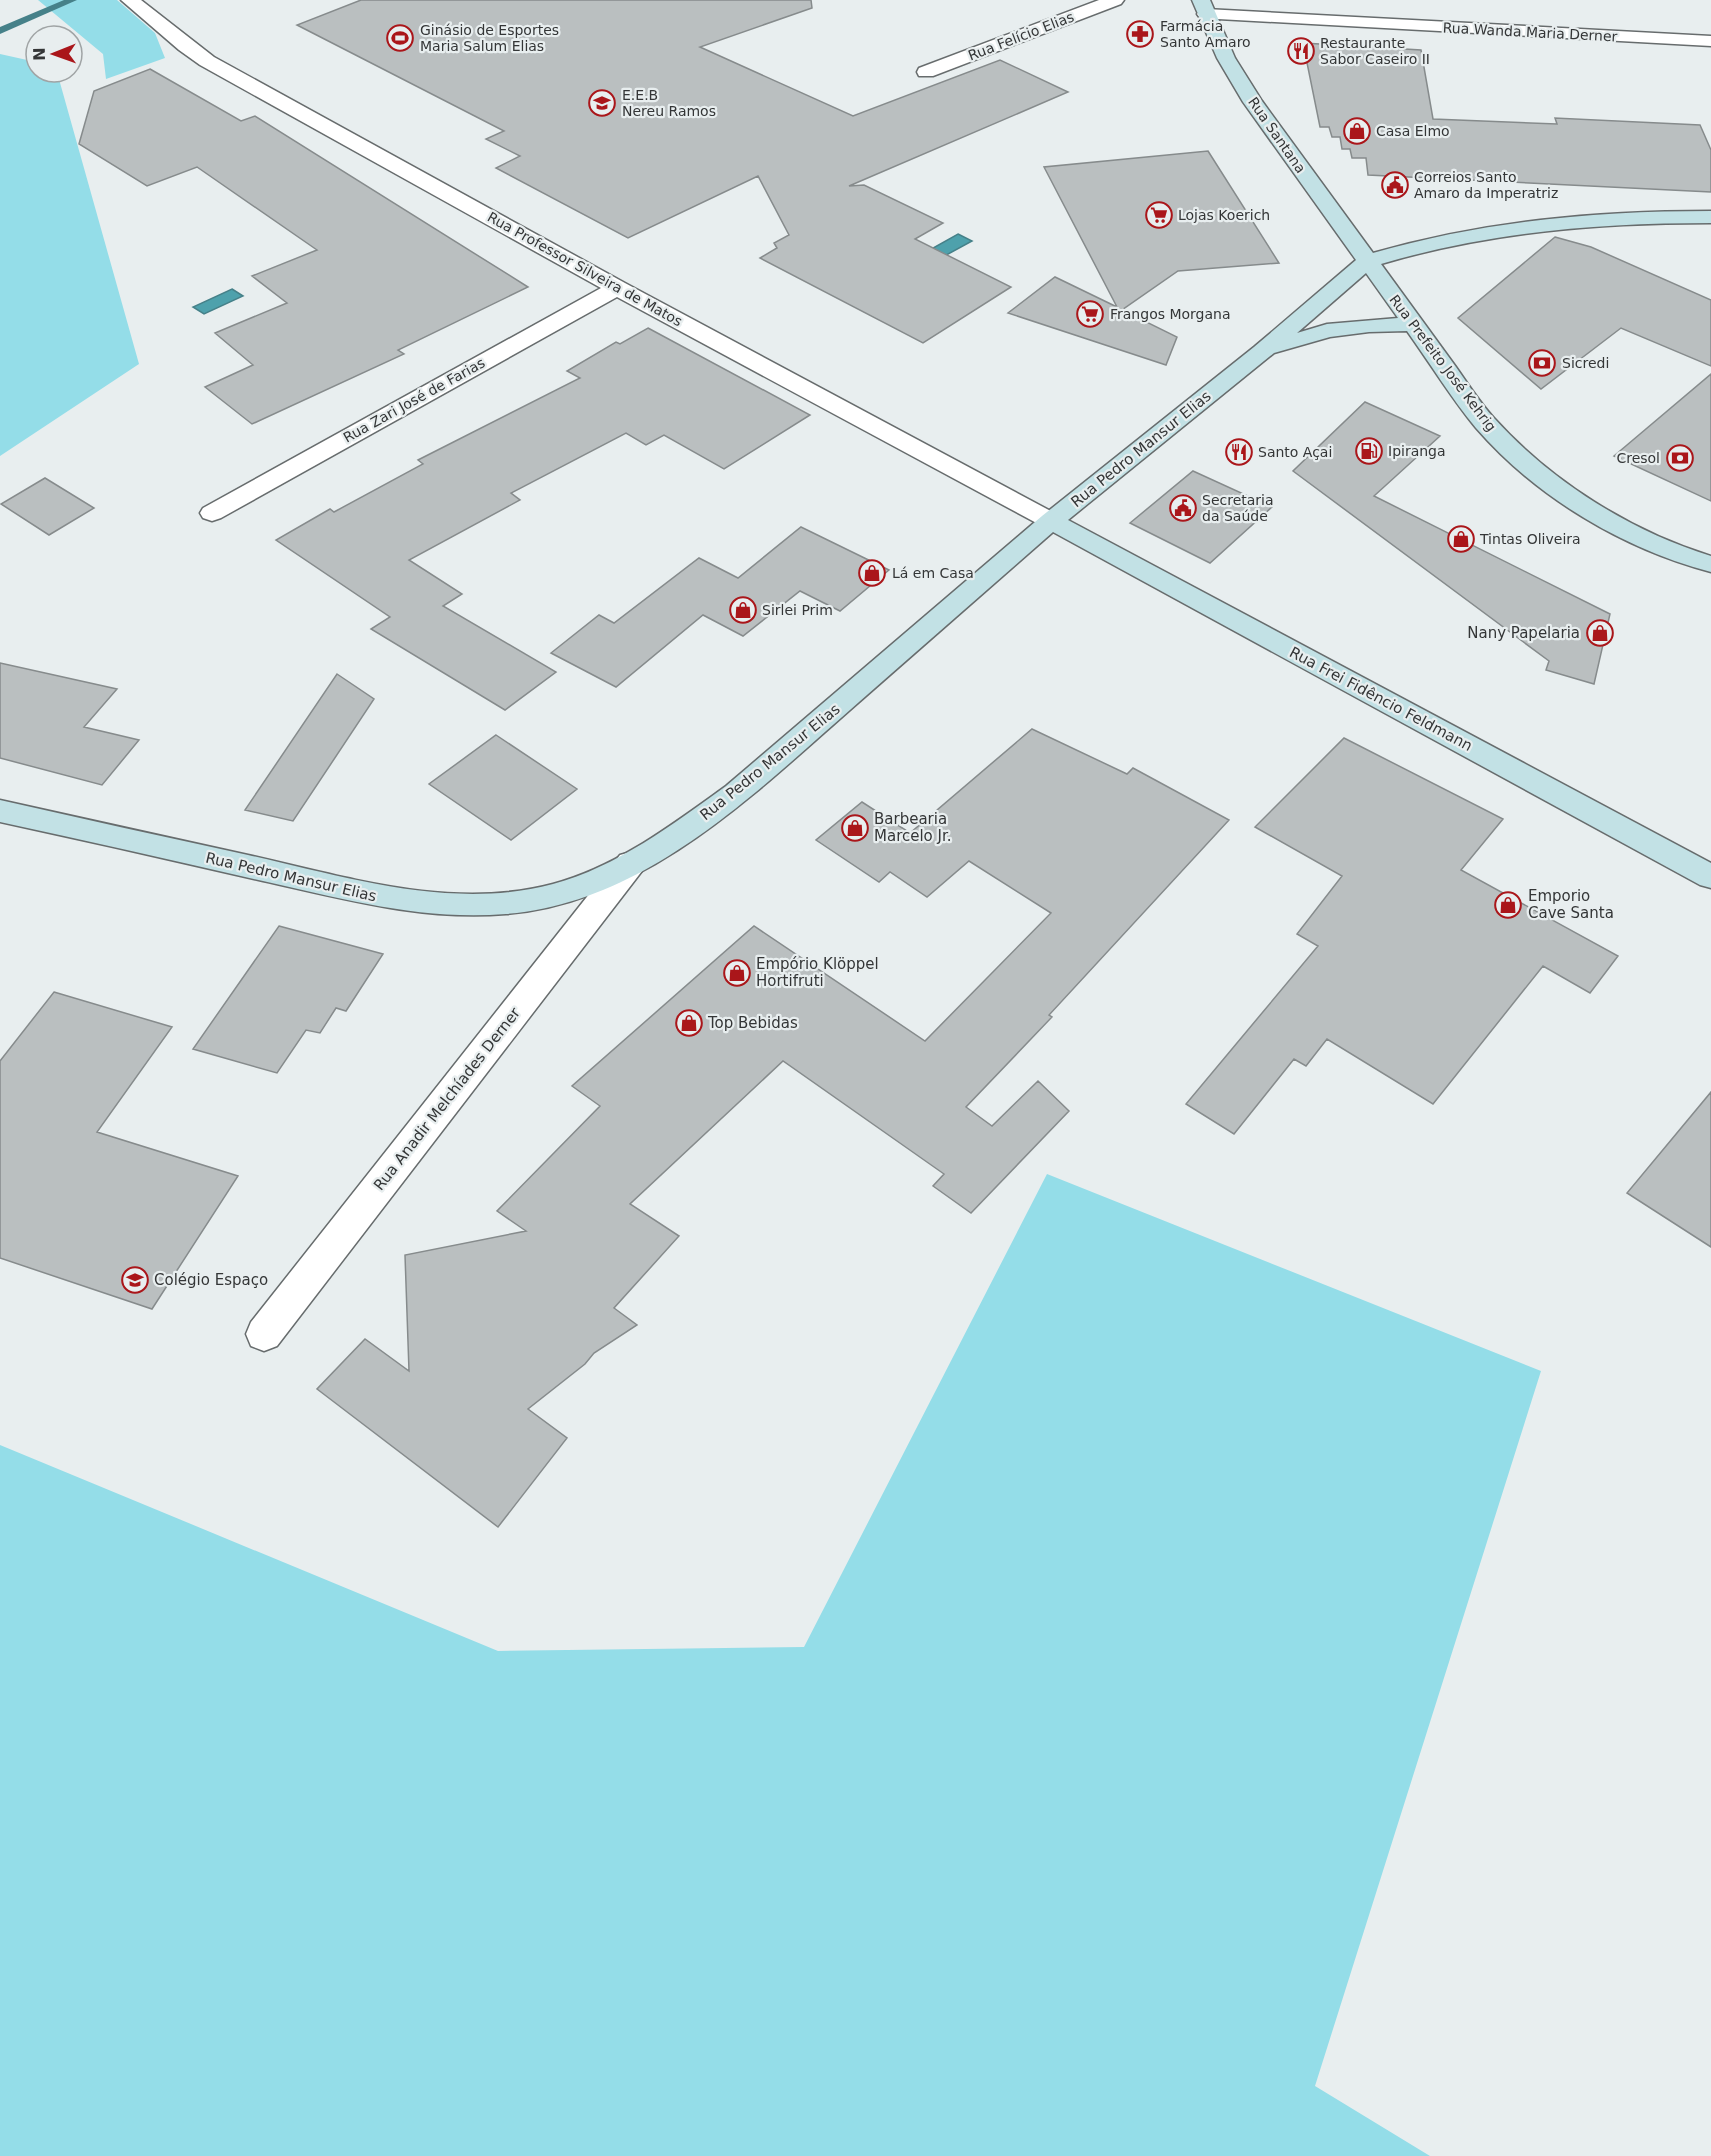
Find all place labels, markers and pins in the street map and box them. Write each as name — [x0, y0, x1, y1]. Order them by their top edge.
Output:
place label: Farmácia Santo Amaro — [1160, 18, 1251, 50]
pharmacy icon: Farmácia Santo Amaro — [1125, 19, 1155, 49]
place label: Ginásio de Esportes Maria Salum Elias — [420, 22, 559, 54]
sports icon: Ginásio de Esportes Maria Salum Elias — [385, 23, 415, 53]
place label: Restaurante Sabor Caseiro II — [1320, 35, 1430, 67]
restaurant icon: Restaurante Sabor Caseiro II — [1286, 36, 1316, 66]
place label: E.E.B Nereu Ramos — [622, 87, 716, 119]
school or university icon: E.E.B Nereu Ramos — [587, 88, 617, 118]
shop icon: Casa Elmo — [1342, 116, 1372, 146]
place label: Casa Elmo — [1376, 123, 1450, 139]
place label: Correios Santo Amaro da Imperatriz — [1414, 169, 1558, 201]
public building icon: Correios Santo Amaro da Imperatriz — [1380, 170, 1410, 200]
supermarket icon: Lojas Koerich — [1144, 200, 1174, 230]
place label: Lojas Koerich — [1178, 207, 1270, 223]
supermarket icon: Frangos Morgana — [1075, 299, 1105, 329]
place label: Frangos Morgana — [1110, 306, 1231, 322]
bank icon: Sicredi — [1527, 348, 1557, 378]
place label: Sicredi — [1562, 355, 1609, 371]
fuel station icon: Ipiranga — [1354, 436, 1384, 466]
restaurant icon: Santo Açai — [1224, 437, 1254, 467]
place label: Ipiranga — [1388, 443, 1446, 459]
bank icon: Cresol — [1665, 443, 1695, 473]
place label: Santo Açai — [1258, 444, 1332, 460]
place label: Cresol — [1616, 450, 1660, 466]
place label: Secretaria da Saúde — [1202, 492, 1274, 524]
public building icon: Secretaria da Saúde — [1168, 493, 1198, 523]
shop icon: Tintas Oliveira — [1446, 524, 1476, 554]
place label: Tintas Oliveira — [1479, 531, 1581, 547]
shop icon: Lá em Casa — [857, 558, 887, 588]
place label: Lá em Casa — [892, 565, 974, 581]
shop icon: Sirlei Prim — [728, 595, 758, 625]
place label: Sirlei Prim — [762, 602, 833, 618]
shop icon: Nany Papelaria — [1585, 618, 1615, 648]
place label: Nany Papelaria — [1467, 624, 1580, 642]
place label: Barbearia Marcelo Jr. — [874, 810, 952, 845]
shop icon: Barbearia Marcelo Jr. — [840, 813, 870, 843]
place label: Emporio Cave Santa — [1528, 887, 1614, 922]
shop icon: Emporio Cave Santa — [1493, 890, 1523, 920]
place label: Empório Klöppel Hortifruti — [756, 955, 879, 990]
shop icon: Empório Klöppel Hortifruti — [722, 958, 752, 988]
shop icon: Top Bebidas — [674, 1008, 704, 1038]
place label: Top Bebidas — [707, 1014, 798, 1032]
school or university icon: Colégio Espaço — [120, 1265, 150, 1295]
place label: Colégio Espaço — [154, 1271, 268, 1289]

